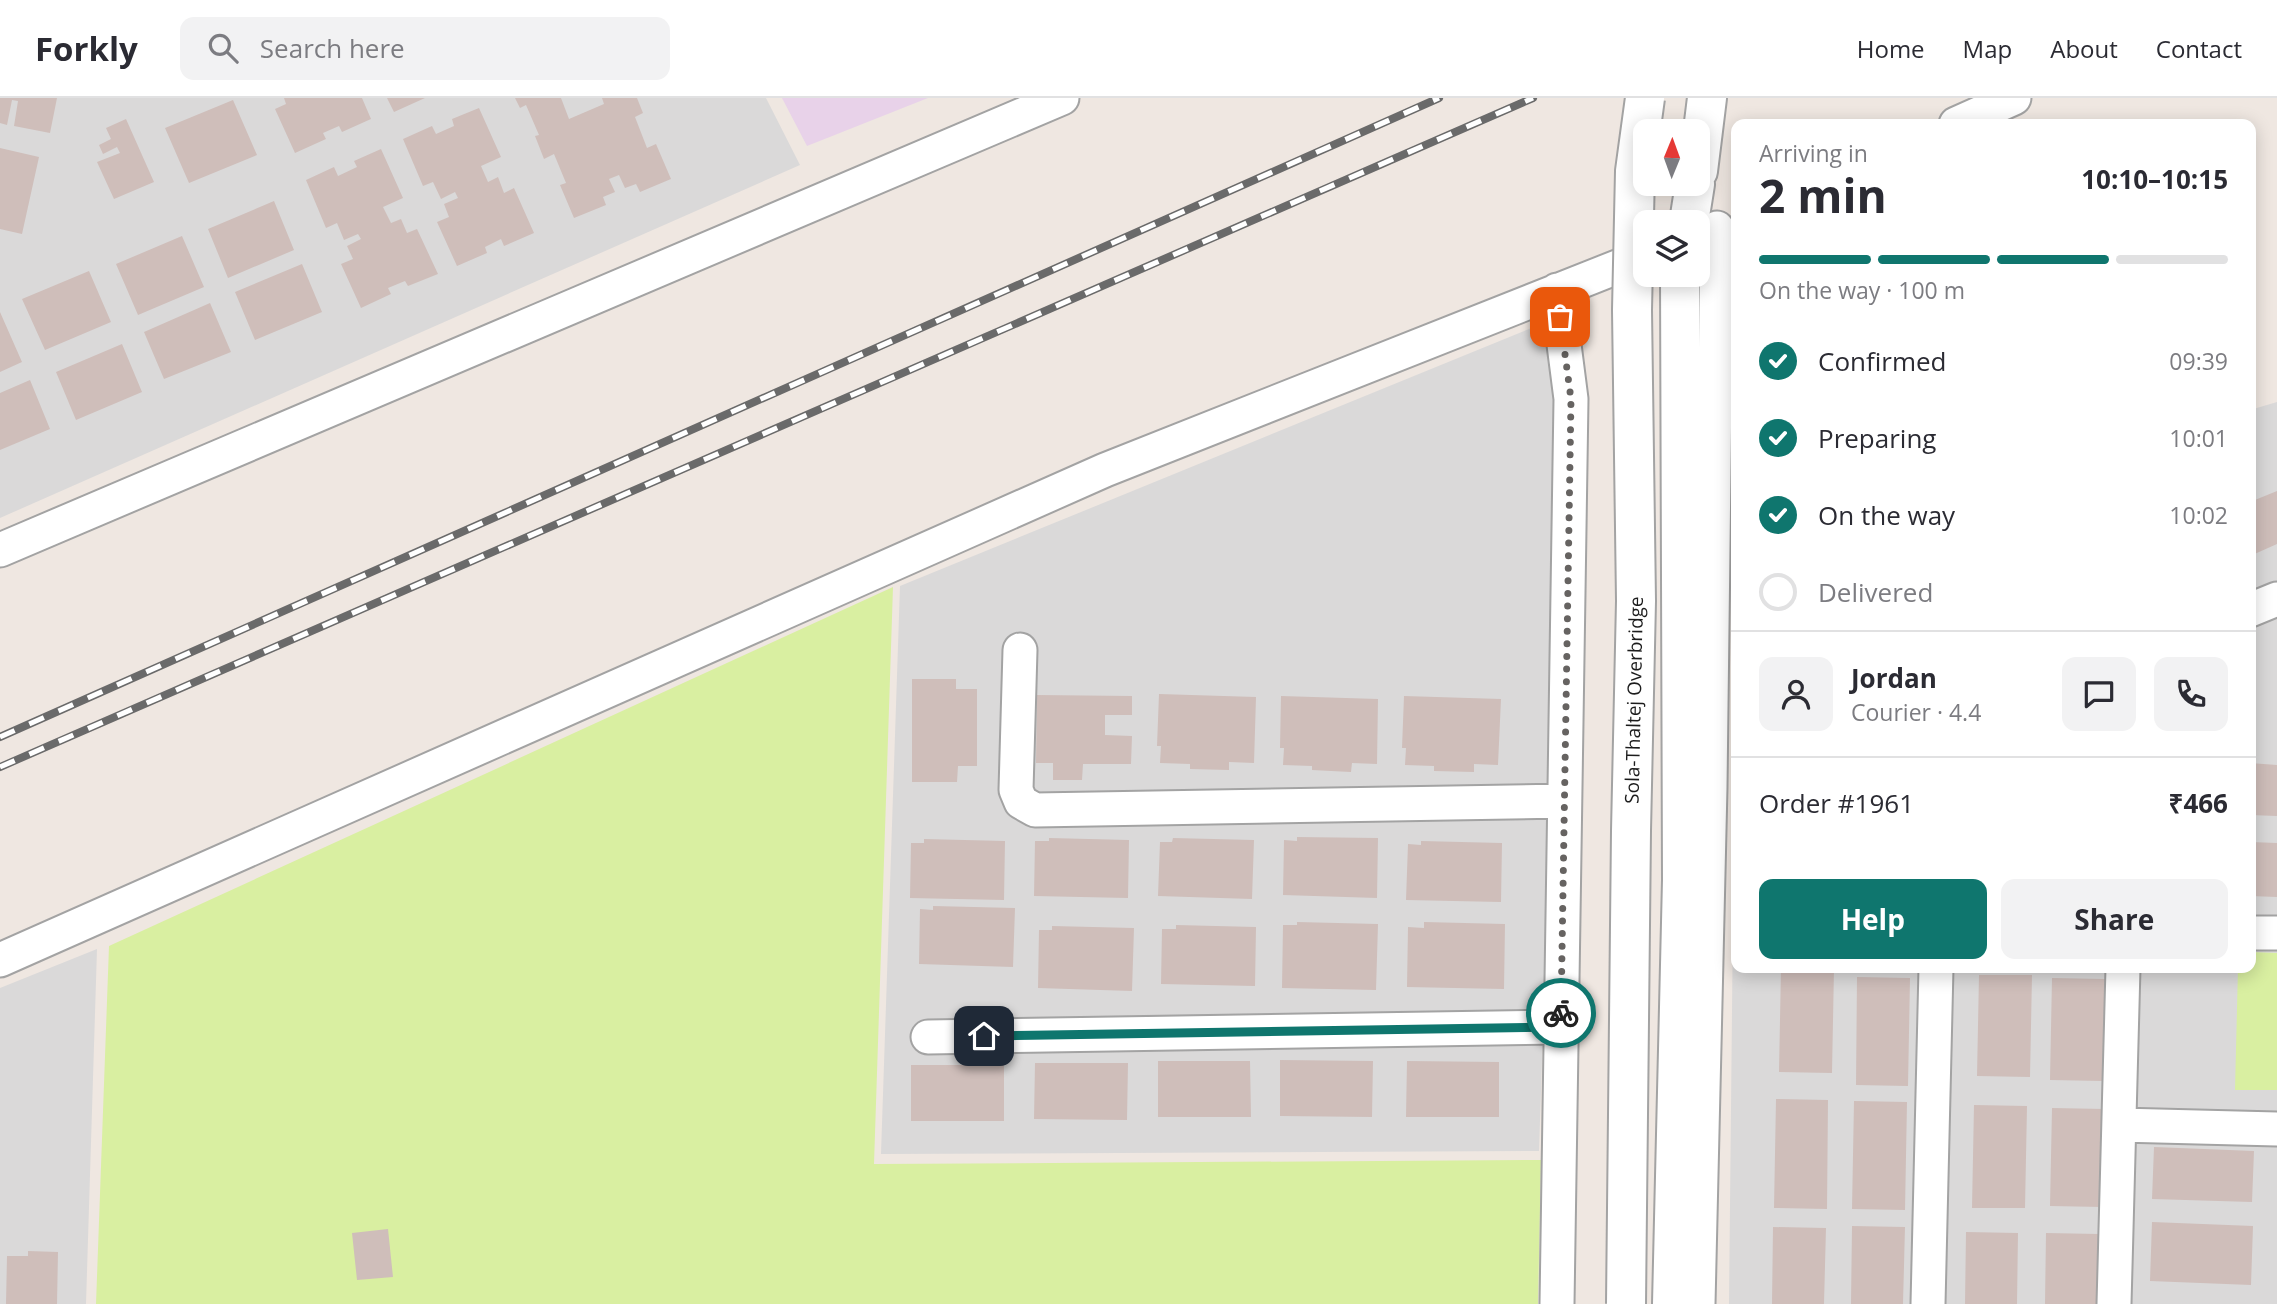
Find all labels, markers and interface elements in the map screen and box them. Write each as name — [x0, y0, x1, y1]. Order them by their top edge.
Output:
search box — [180, 17, 670, 80]
text: Forkly — [35, 26, 138, 71]
icon: search — [204, 29, 242, 67]
text: Search here — [260, 30, 405, 66]
text: Home — [1857, 32, 1925, 65]
text: Map — [1963, 32, 2012, 65]
text: About — [2050, 32, 2118, 65]
text: Contact — [2156, 32, 2242, 65]
north arrow — [1633, 119, 1710, 196]
map controls — [1633, 119, 1710, 287]
text: Arriving in — [1759, 137, 1868, 169]
text: 10:10–10:15 — [2081, 161, 2228, 197]
text: 2 min — [1759, 164, 1887, 226]
button: layers — [1633, 210, 1710, 287]
text: On the way · 100 m — [1759, 274, 1965, 306]
pin — [1530, 287, 1590, 347]
icon: bag — [1541, 298, 1579, 336]
icon: check — [1759, 342, 1797, 380]
text: Confirmed — [1818, 343, 1946, 379]
text: 09:39 — [2169, 345, 2228, 377]
icon: check — [1759, 419, 1797, 457]
text: Preparing — [1818, 420, 1936, 456]
text: 10:01 — [2169, 422, 2228, 454]
icon: check — [1759, 496, 1797, 534]
text: On the way — [1818, 497, 1955, 533]
text: 10:02 — [2169, 499, 2228, 531]
text: Delivered — [1818, 574, 1933, 610]
street label: Sola-Thaltej Overbridge — [1619, 596, 1649, 804]
button: person — [1759, 657, 1833, 731]
button: chat — [2062, 657, 2136, 731]
button: phone — [2154, 657, 2228, 731]
text: Jordan — [1851, 660, 1937, 696]
text: Courier · 4.4 — [1851, 696, 1981, 728]
text: Order #1961 — [1759, 785, 1914, 821]
text: ₹466 — [2169, 785, 2228, 821]
button: Help — [1759, 879, 1987, 959]
button: Share — [2001, 879, 2228, 959]
courier — [1526, 978, 1596, 1048]
icon: bike — [1542, 994, 1580, 1032]
pin — [954, 1006, 1014, 1066]
icon: home — [965, 1017, 1003, 1055]

